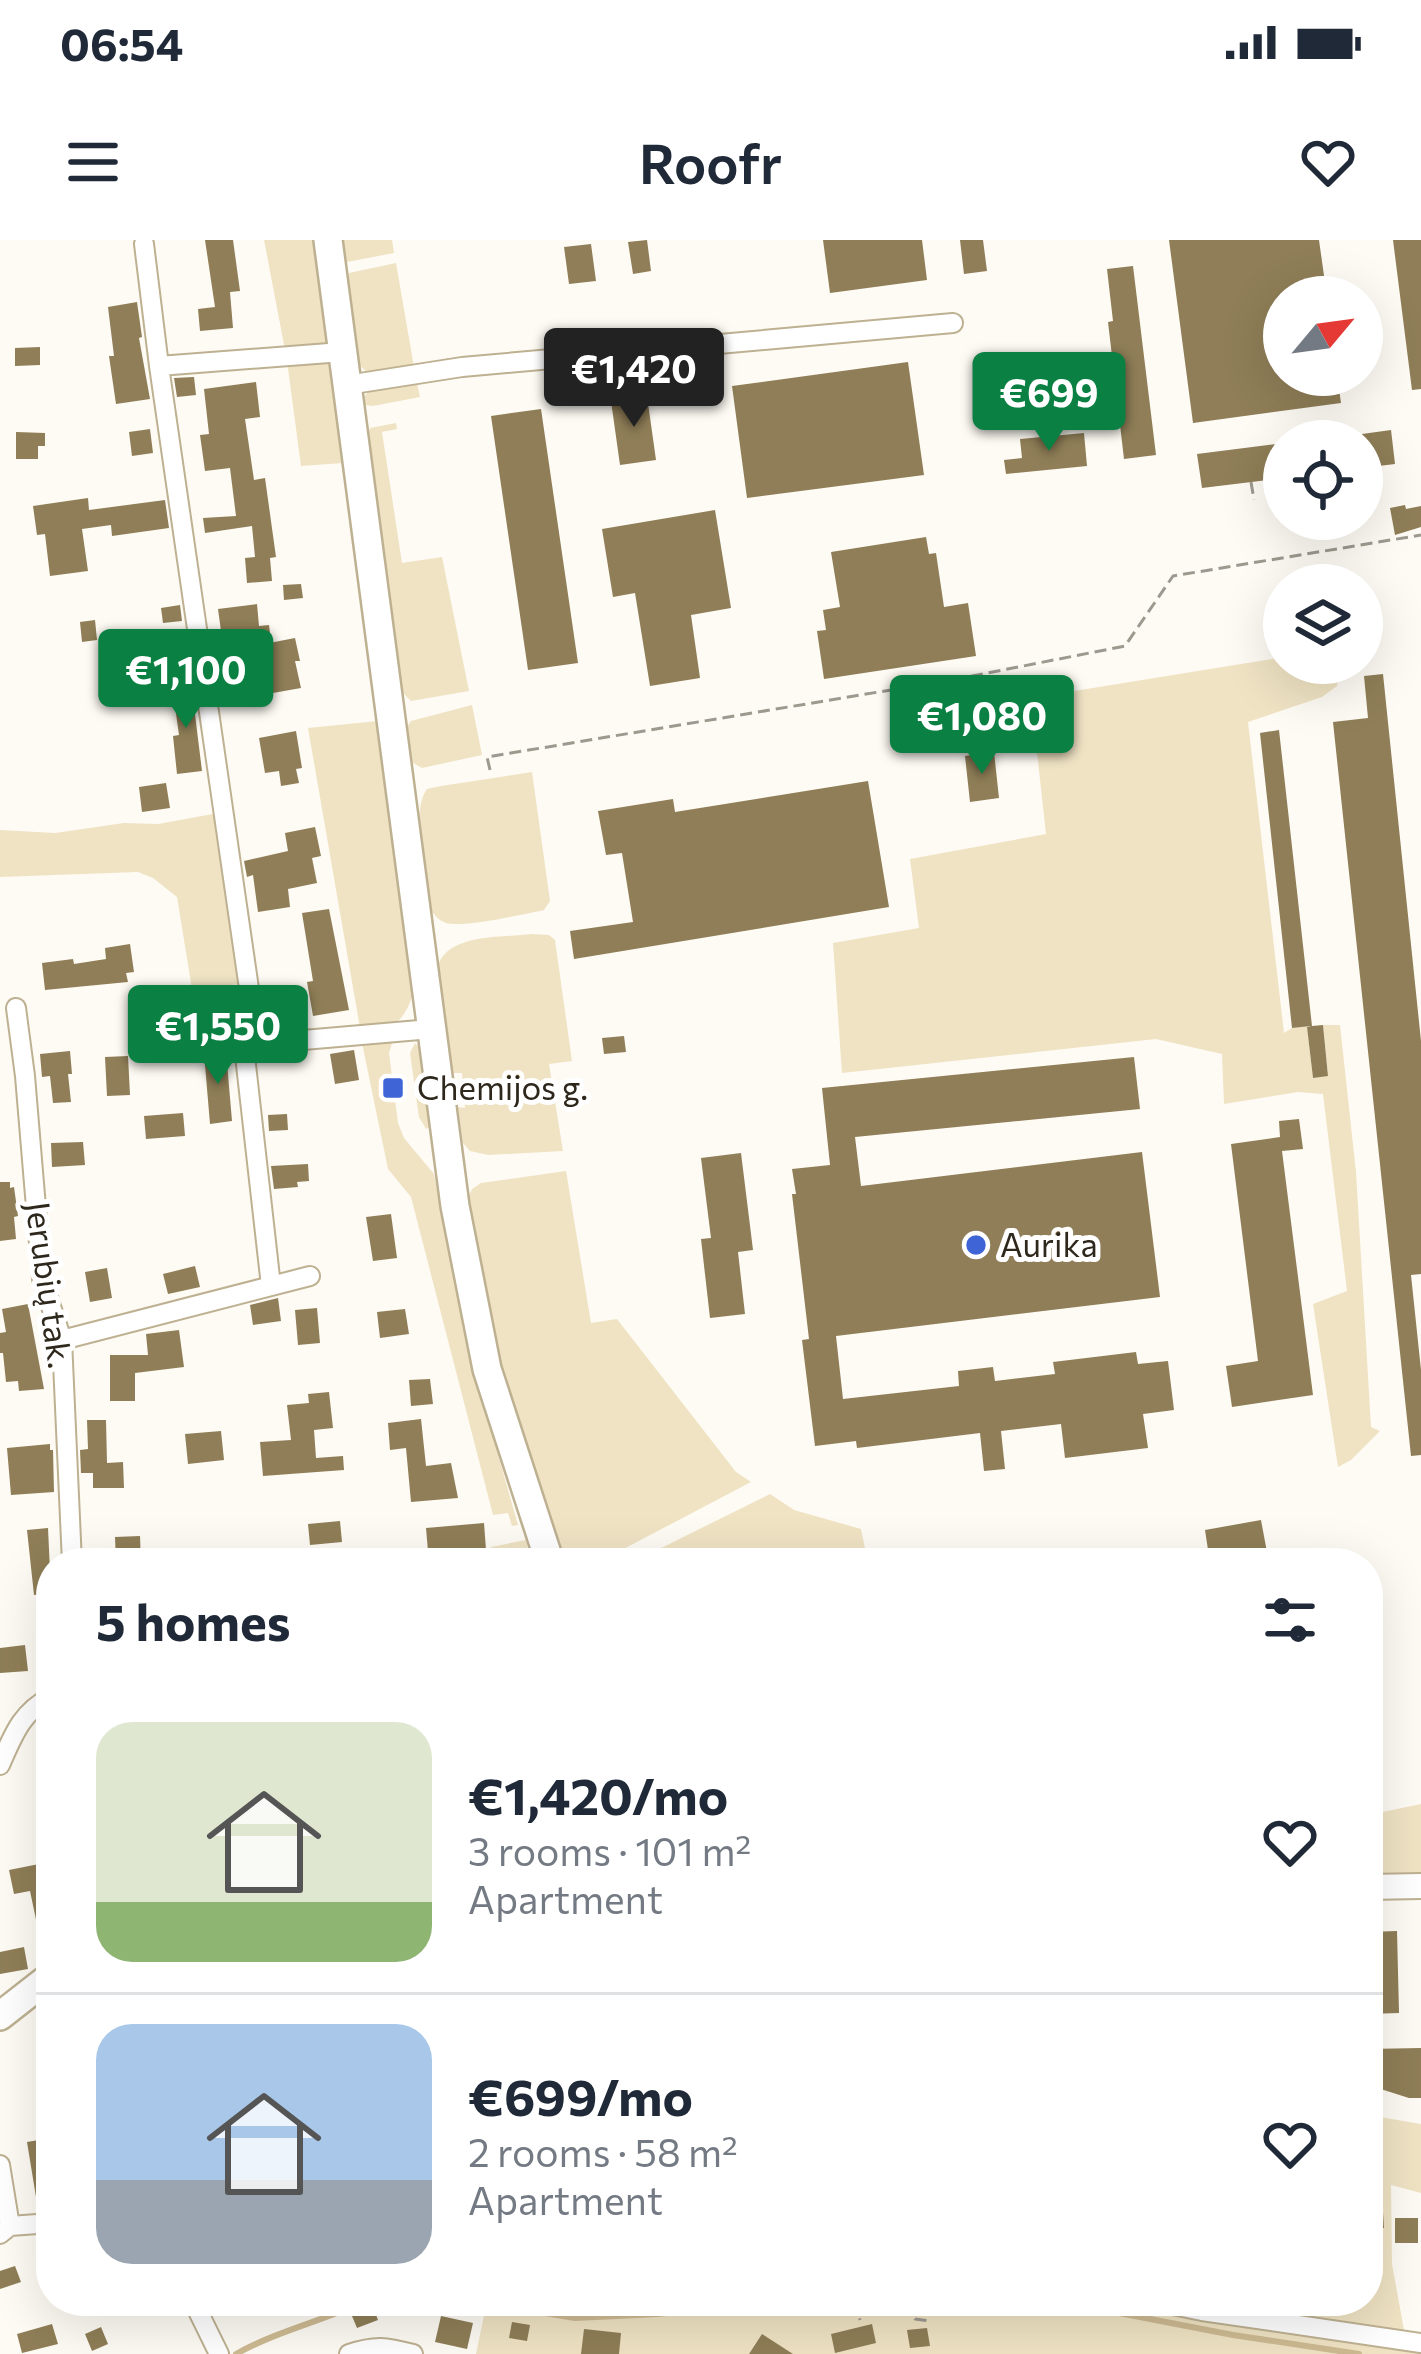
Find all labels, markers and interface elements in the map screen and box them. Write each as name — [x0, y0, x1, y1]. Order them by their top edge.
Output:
text: 06:54 — [60, 15, 183, 70]
icon: menu — [60, 129, 126, 195]
text: Roofr — [639, 129, 782, 195]
icon: heart — [1295, 129, 1361, 195]
north arrow — [1263, 276, 1383, 396]
map controls — [1263, 276, 1383, 684]
pin: €1,420 — [536, 328, 732, 430]
text: €1,420 — [571, 343, 697, 391]
pin: €699 — [978, 352, 1120, 454]
text: €699 — [999, 367, 1099, 415]
button: locate — [1263, 420, 1383, 540]
button: layers — [1263, 564, 1383, 684]
pin: €1,100 — [88, 629, 284, 731]
text: €1,100 — [125, 644, 247, 692]
pin: €1,080 — [884, 675, 1080, 777]
text: €1,080 — [917, 690, 1047, 738]
pin: €1,550 — [120, 985, 316, 1087]
text: €1,550 — [155, 1000, 281, 1048]
place label: Chemijos g. — [417, 1066, 588, 1107]
marker: Chemijos g. — [380, 1075, 406, 1101]
street label: Jerubių tak. — [19, 1199, 82, 1371]
place label: Aurika — [1000, 1223, 1098, 1264]
marker: Aurika — [963, 1232, 989, 1258]
icon: filters — [1257, 1587, 1323, 1653]
text: 5 homes — [96, 1589, 291, 1652]
text: €1,420/mo — [468, 1763, 728, 1826]
icon: home — [192, 1770, 336, 1914]
icon: heart — [1257, 1809, 1323, 1875]
text: 3 rooms · 101 m² — [468, 1826, 751, 1874]
text: Apartment — [468, 1874, 663, 1922]
text: €699/mo — [468, 2064, 693, 2127]
icon: home — [192, 2072, 336, 2216]
icon: heart — [1257, 2111, 1323, 2177]
text: 2 rooms · 58 m² — [468, 2127, 738, 2175]
text: Apartment — [468, 2175, 663, 2223]

